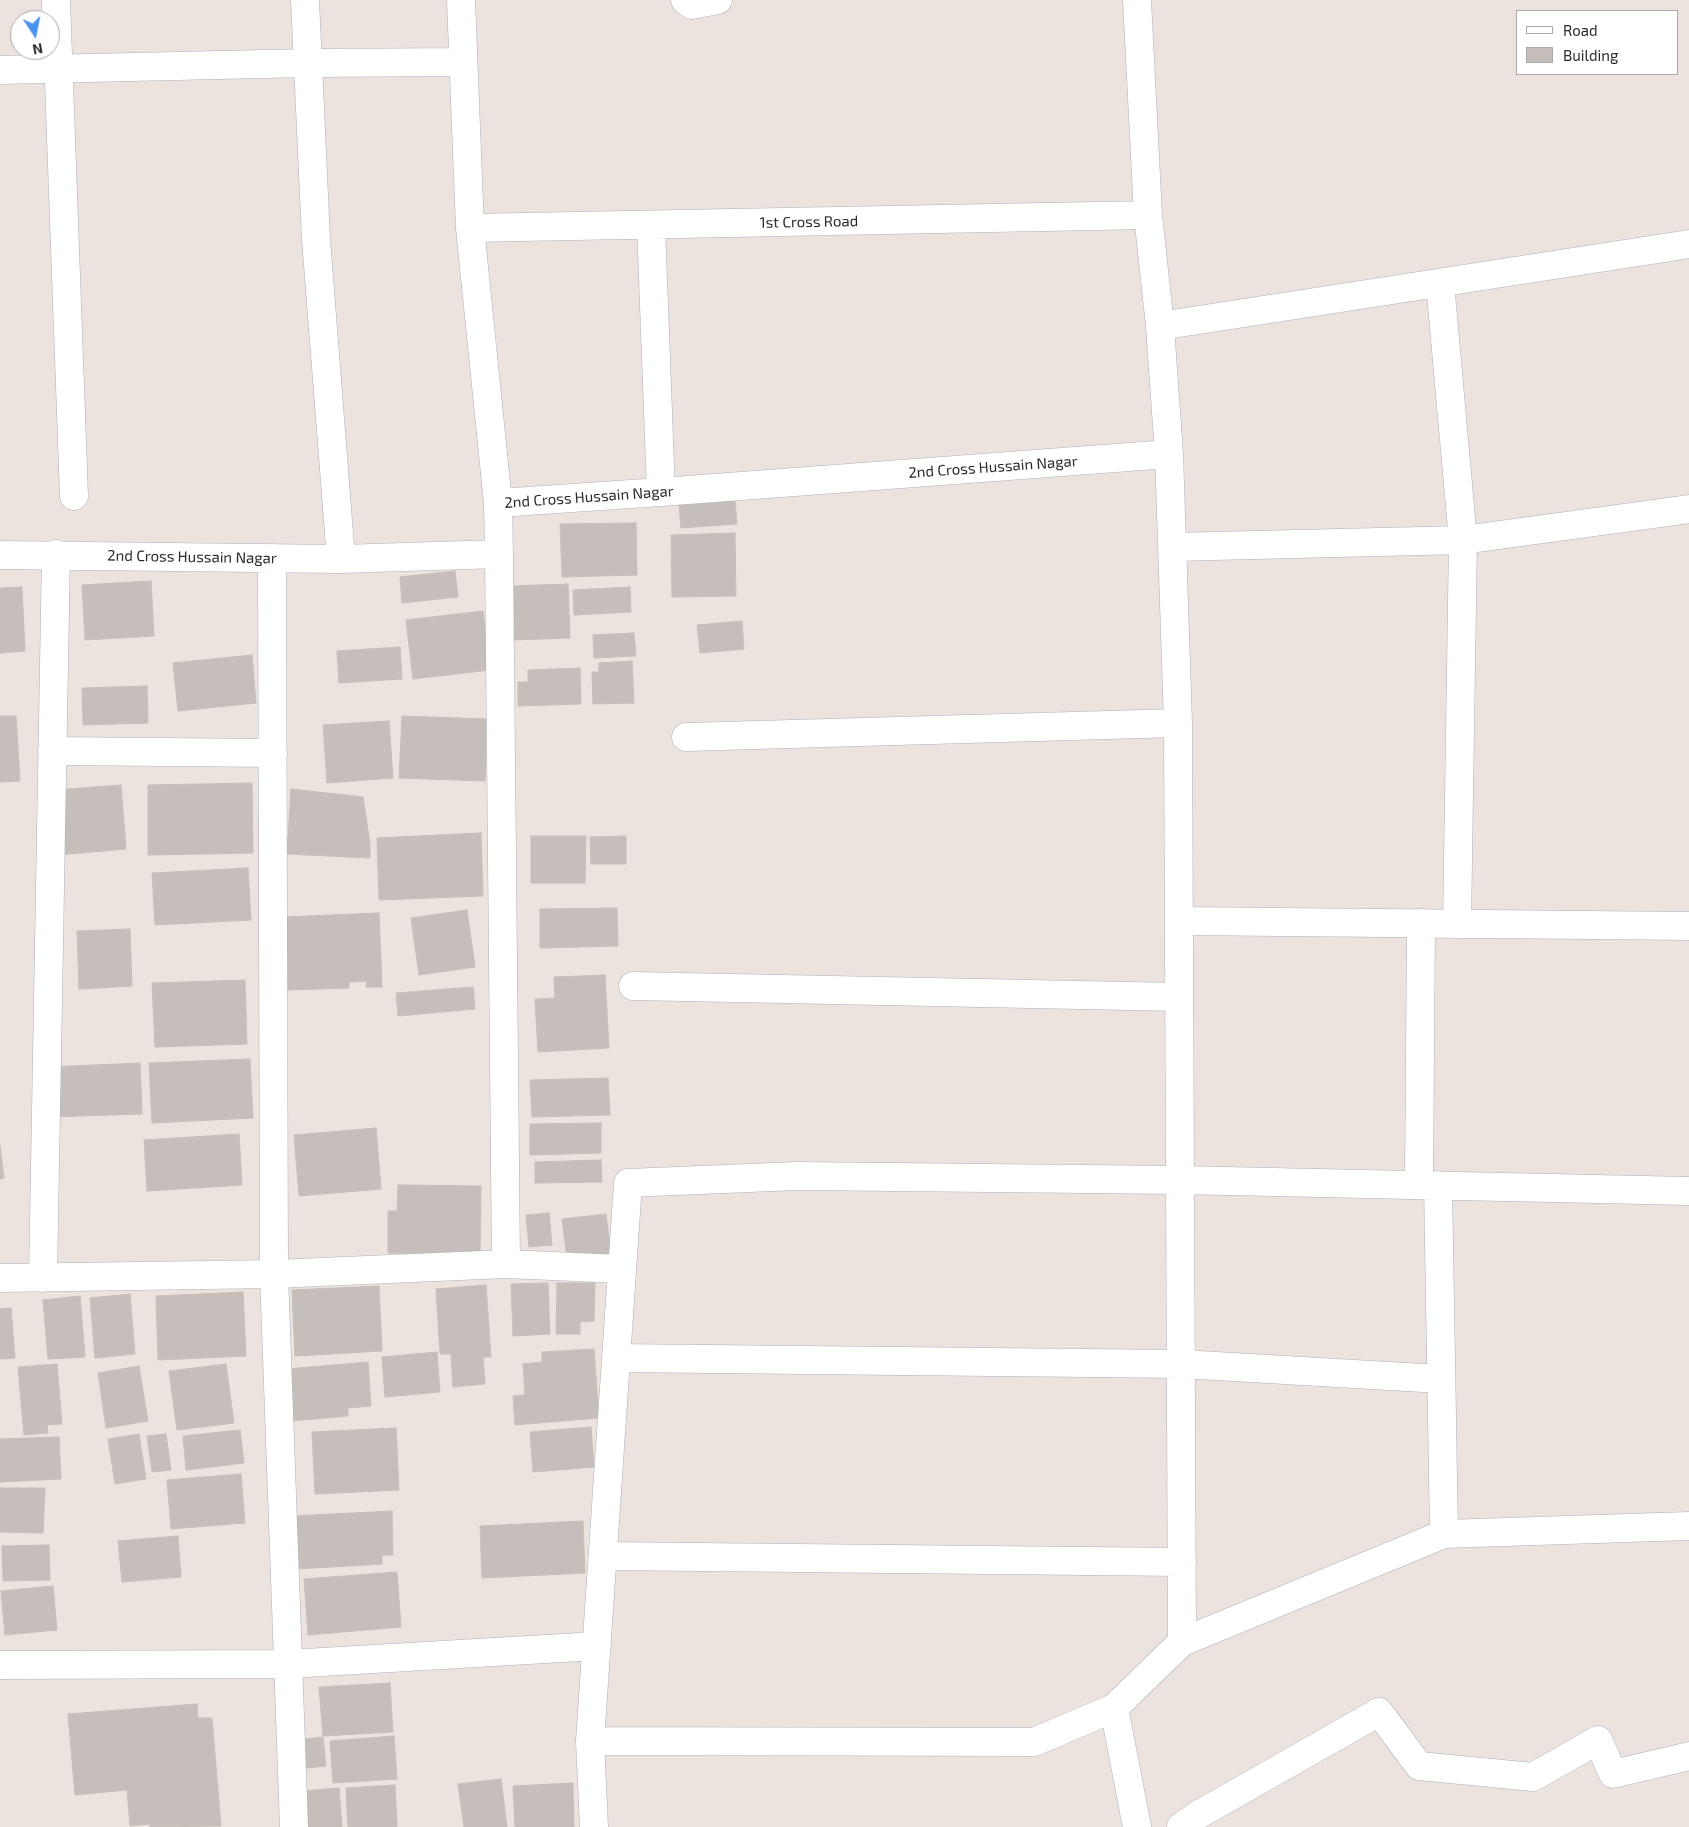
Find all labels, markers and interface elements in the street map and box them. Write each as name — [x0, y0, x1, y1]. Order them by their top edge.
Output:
north arrow — [10, 10, 60, 60]
legend — [1516, 10, 1679, 75]
text: Road — [1563, 21, 1598, 39]
text: N — [31, 40, 44, 59]
text: Building — [1563, 46, 1618, 64]
street label: 1st Cross Road — [760, 212, 858, 232]
street label: 2nd Cross Hussain Nagar — [908, 452, 1078, 482]
street label: 2nd Cross Hussain Nagar — [504, 482, 674, 512]
street label: 2nd Cross Hussain Nagar — [107, 547, 277, 567]

